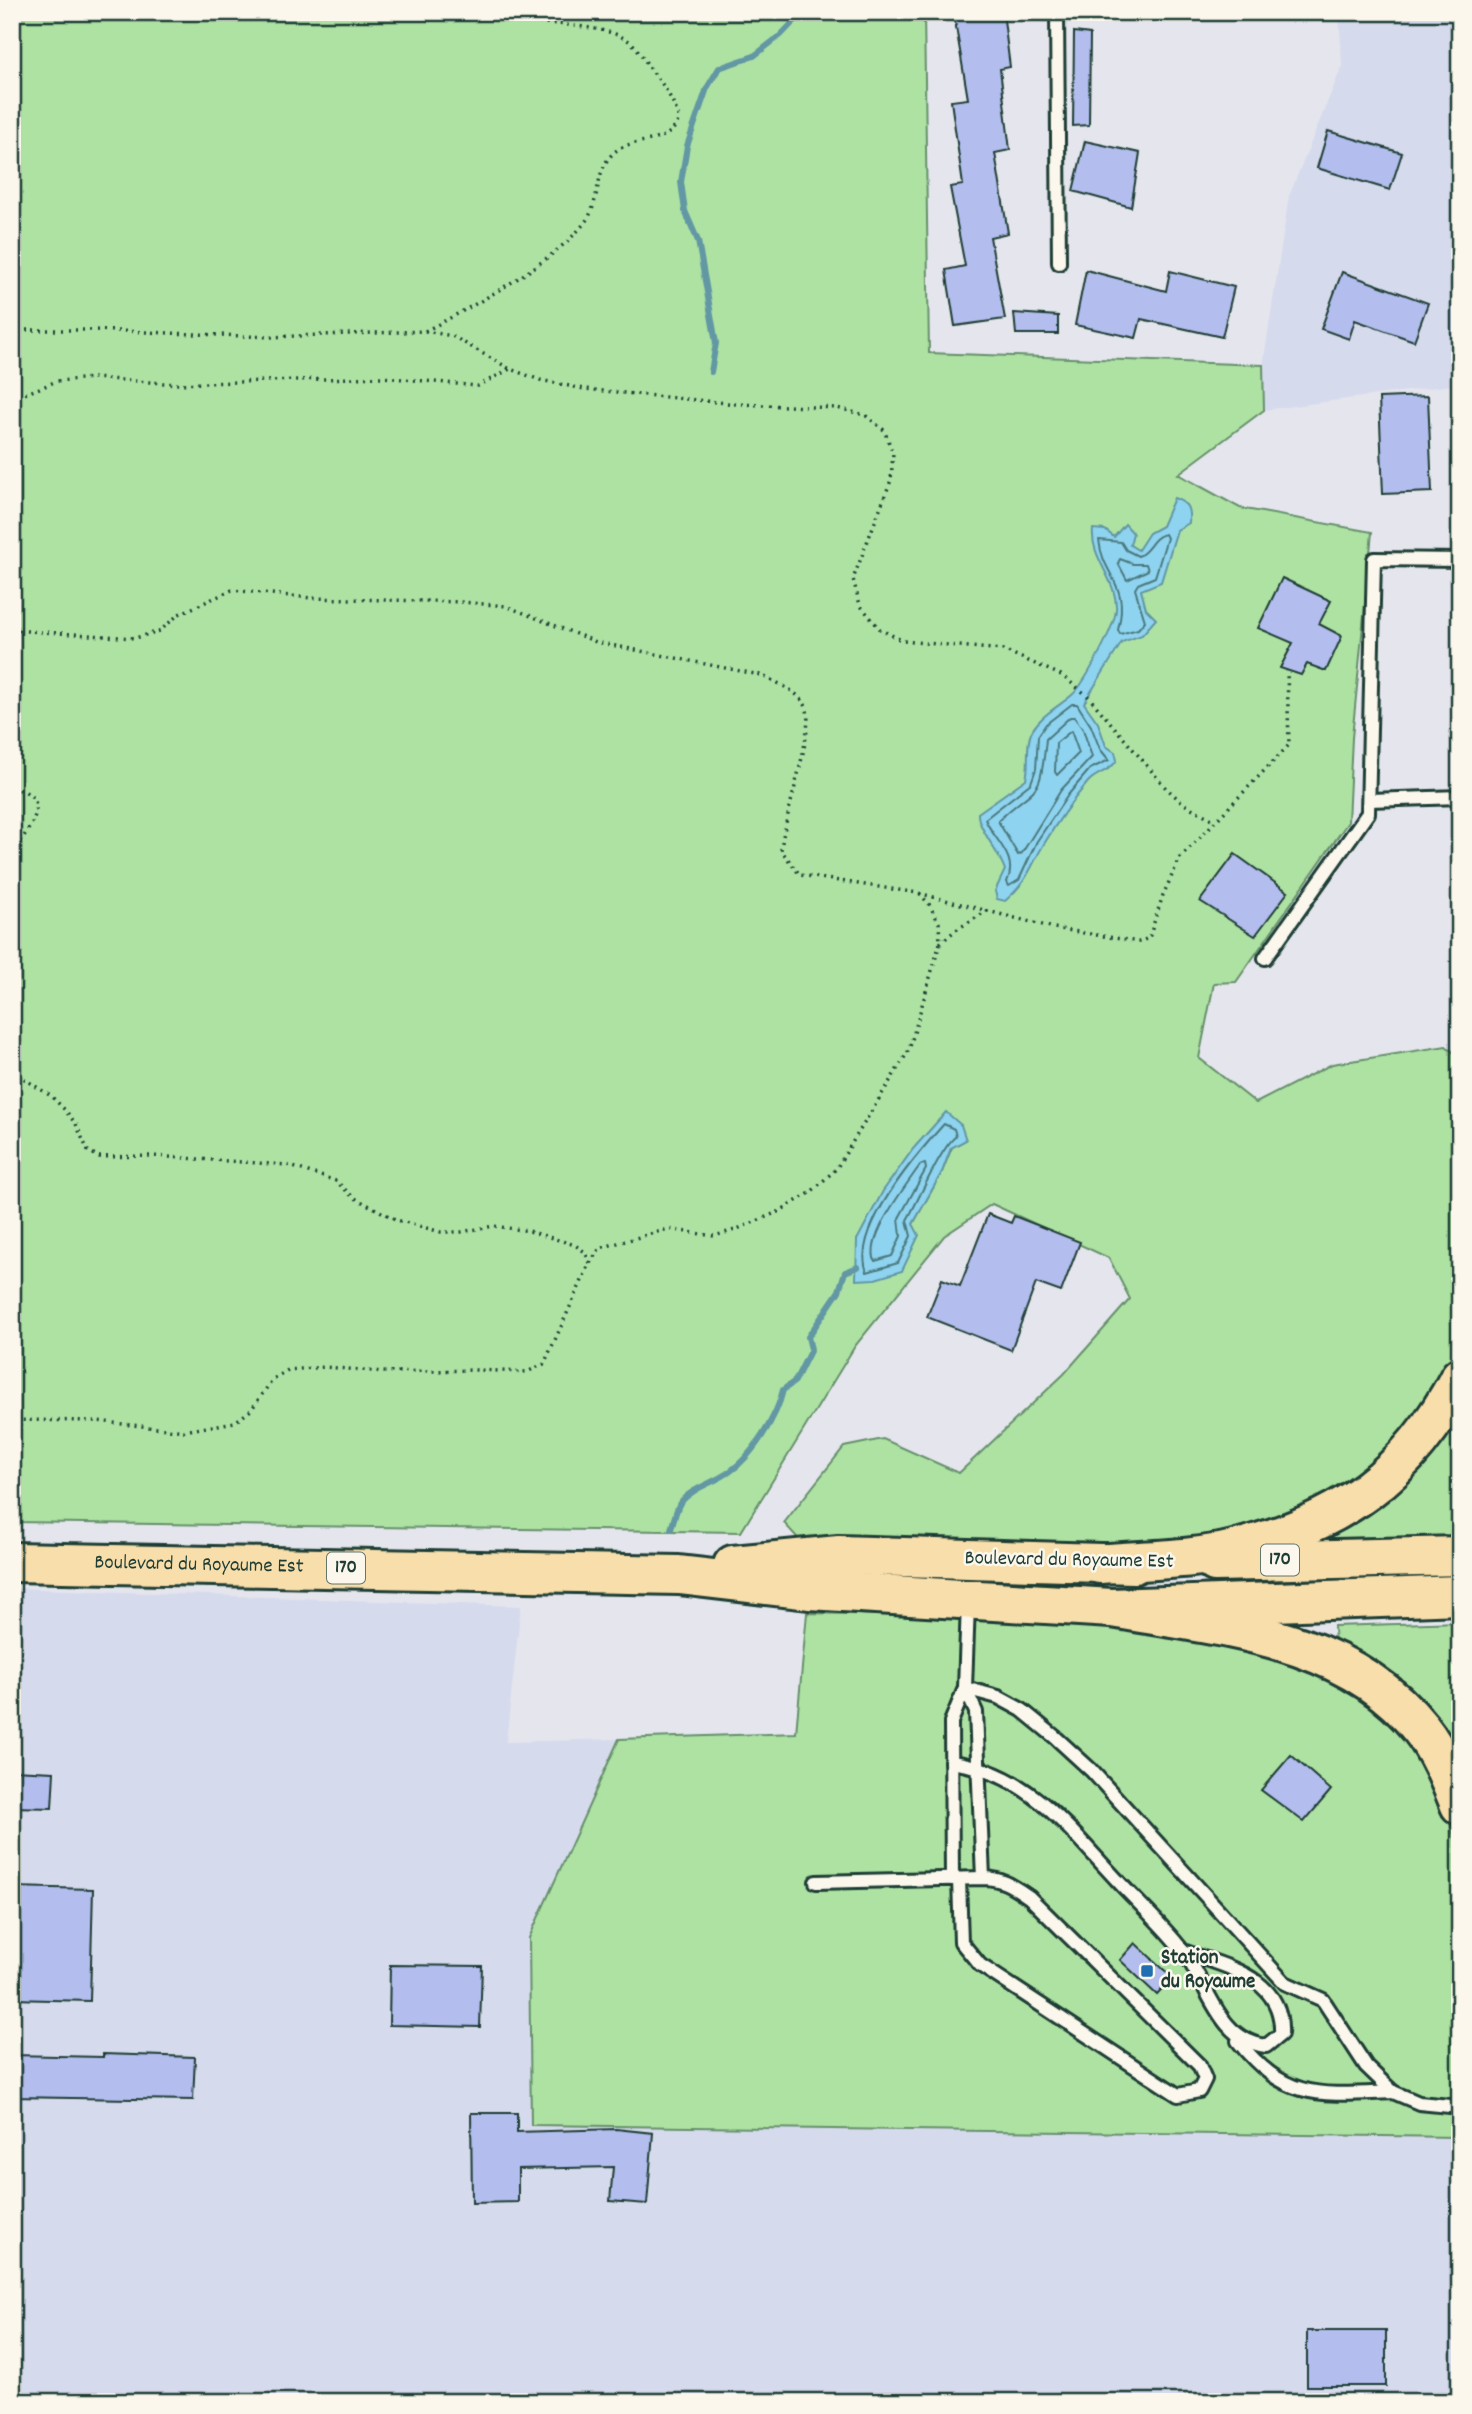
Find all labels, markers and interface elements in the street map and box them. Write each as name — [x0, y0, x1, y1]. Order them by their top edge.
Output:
street label: Boulevard du Royaume Est — [964, 1544, 1174, 1578]
road number: 170 — [1261, 1544, 1299, 1576]
street label: Boulevard du Royaume Est — [94, 1549, 304, 1583]
road number: 170 — [327, 1552, 365, 1584]
place label: Station du Royaume — [1161, 1944, 1255, 1998]
marker: Station du Royaume — [1139, 1963, 1155, 1979]

